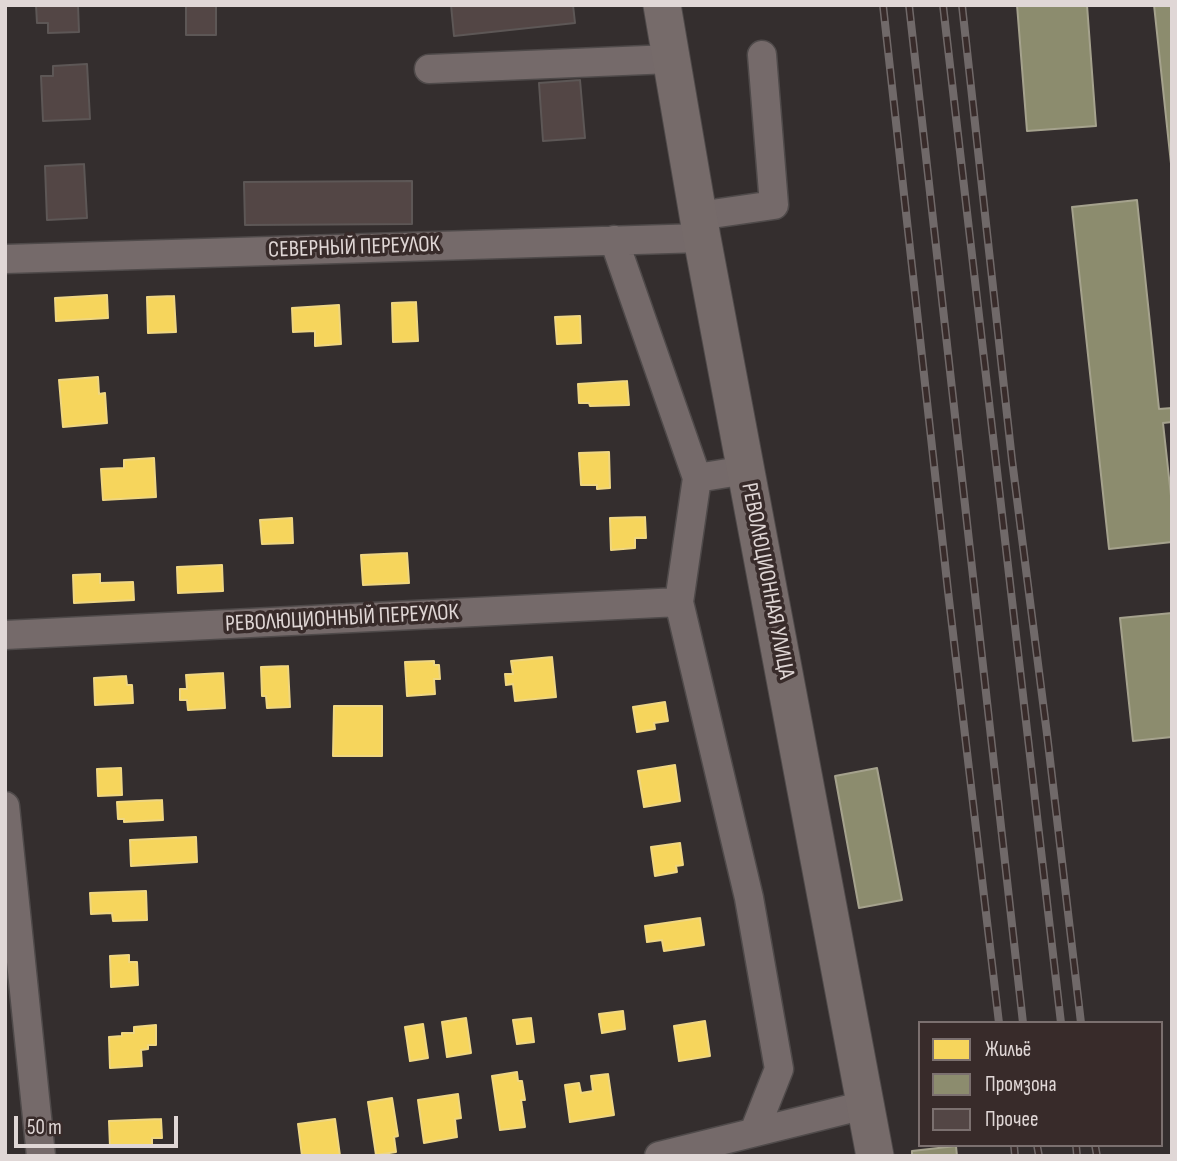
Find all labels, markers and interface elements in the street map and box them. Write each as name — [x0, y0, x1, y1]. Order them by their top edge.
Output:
street label: СЕВЕРНЫЙ ПЕРЕУЛОК — [268, 231, 440, 265]
street label: РЕВОЛЮЦИОННАЯ УЛИЦА — [734, 480, 800, 682]
street label: РЕВОЛЮЦИОННЫЙ ПЕРЕУЛОК — [225, 599, 459, 639]
legend — [918, 1021, 1163, 1147]
text: Жильё — [985, 1037, 1031, 1062]
text: Промзона — [985, 1072, 1056, 1097]
scale bar — [18, 1102, 182, 1146]
text: Прочее — [985, 1107, 1038, 1132]
text: 50 m — [27, 1115, 62, 1140]

